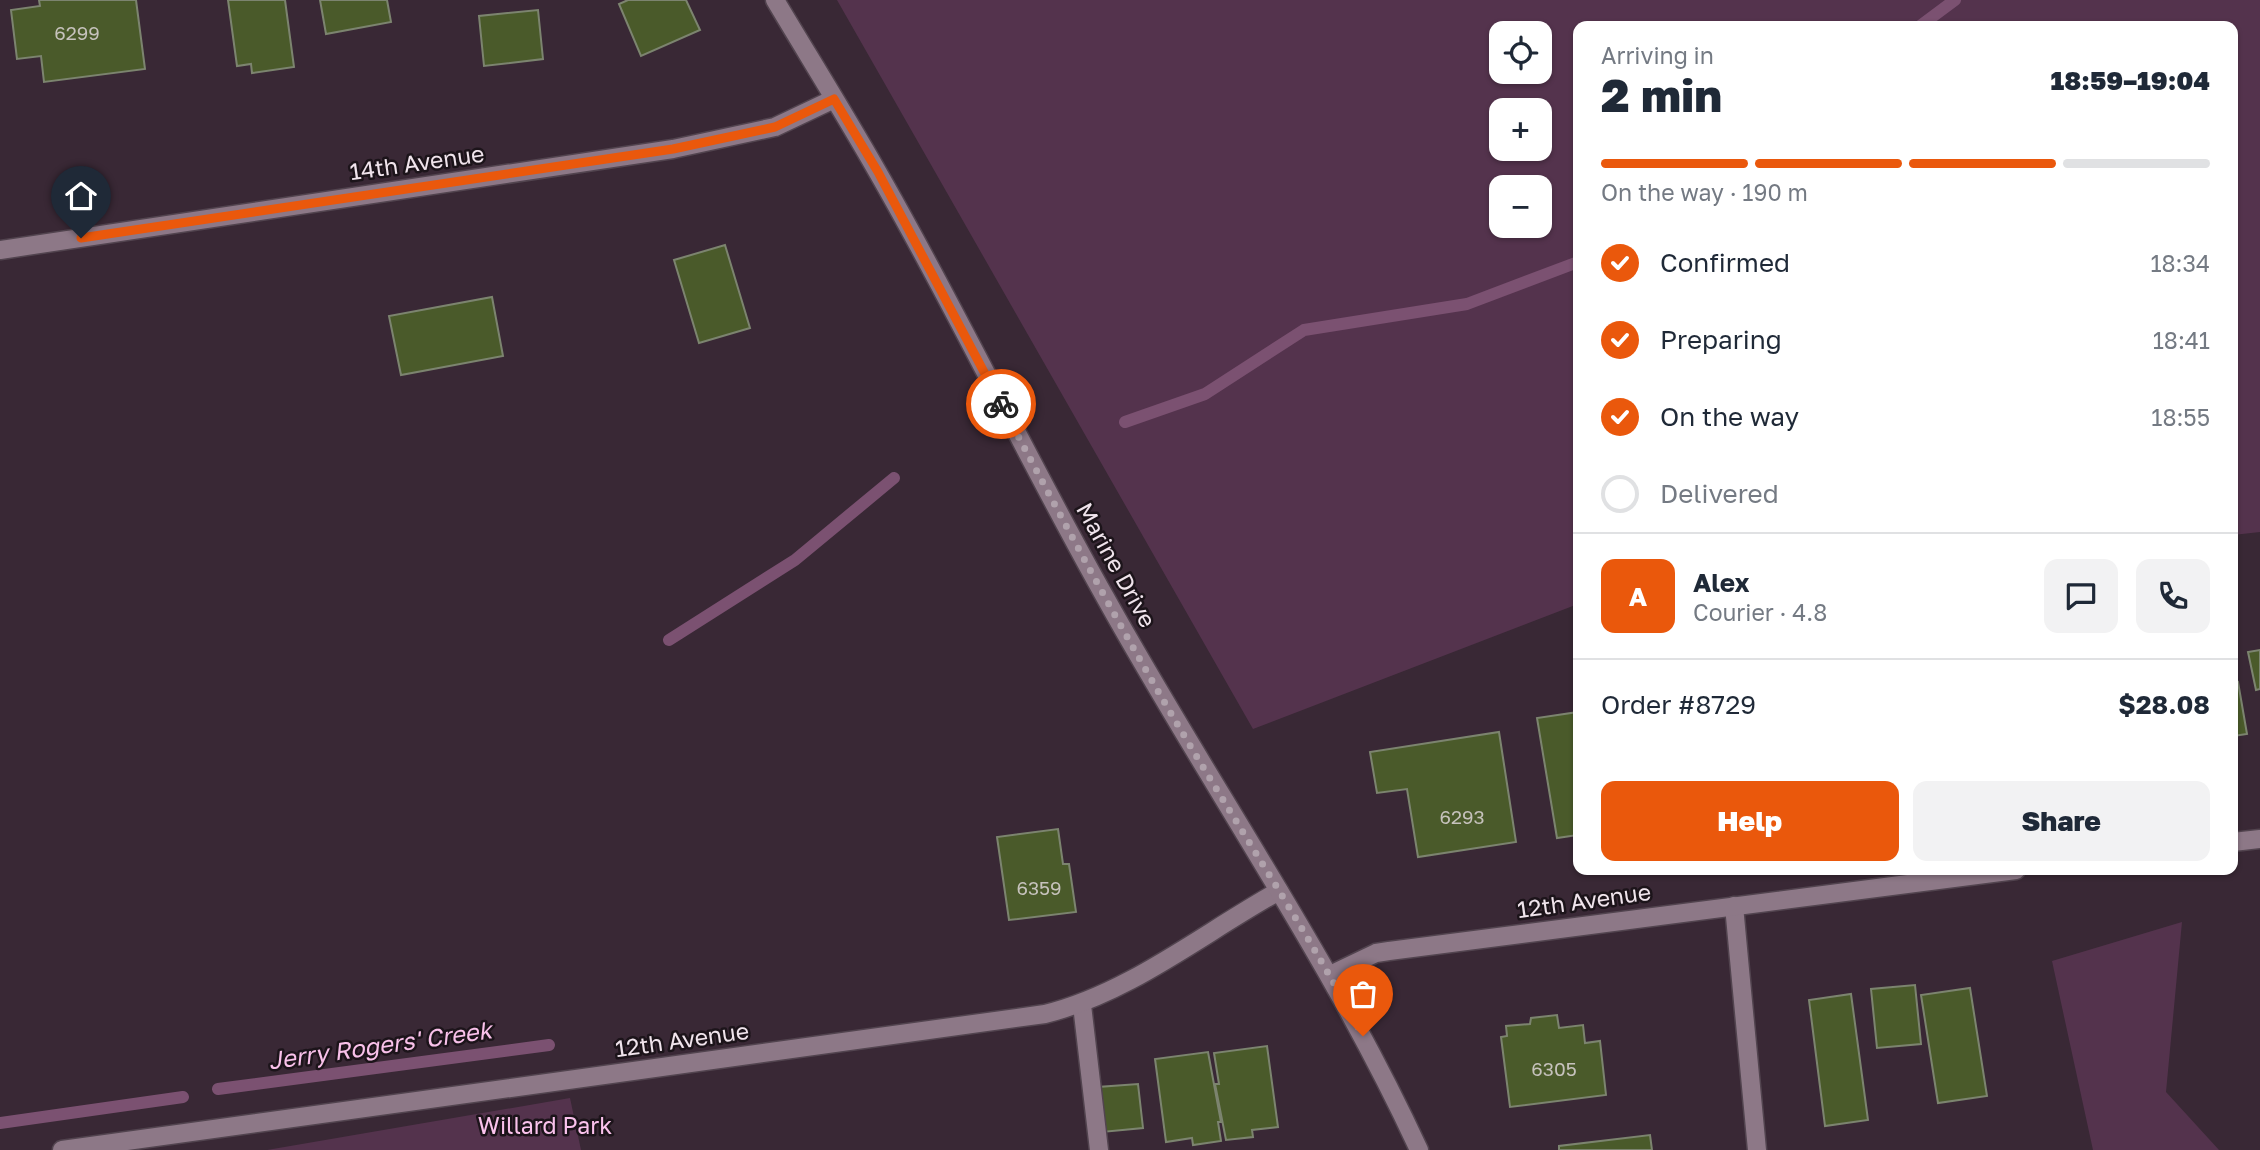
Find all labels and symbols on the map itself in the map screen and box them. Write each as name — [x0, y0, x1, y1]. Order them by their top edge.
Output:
house number: 6299 — [54, 21, 100, 44]
street label: 14th Avenue — [348, 139, 486, 185]
pin — [51, 166, 111, 238]
courier — [966, 369, 1036, 439]
street label: Marine Drive — [1071, 497, 1163, 632]
house number: 6293 — [1439, 805, 1485, 828]
house number: 6359 — [1016, 876, 1062, 899]
street label: 12th Avenue — [1515, 877, 1653, 923]
pin — [1333, 964, 1393, 1036]
water label: Jerry Rogers' Creek — [266, 1014, 496, 1076]
street label: 12th Avenue — [613, 1016, 751, 1062]
house number: 6305 — [1531, 1057, 1577, 1080]
park label: Willard Park — [478, 1111, 612, 1139]

